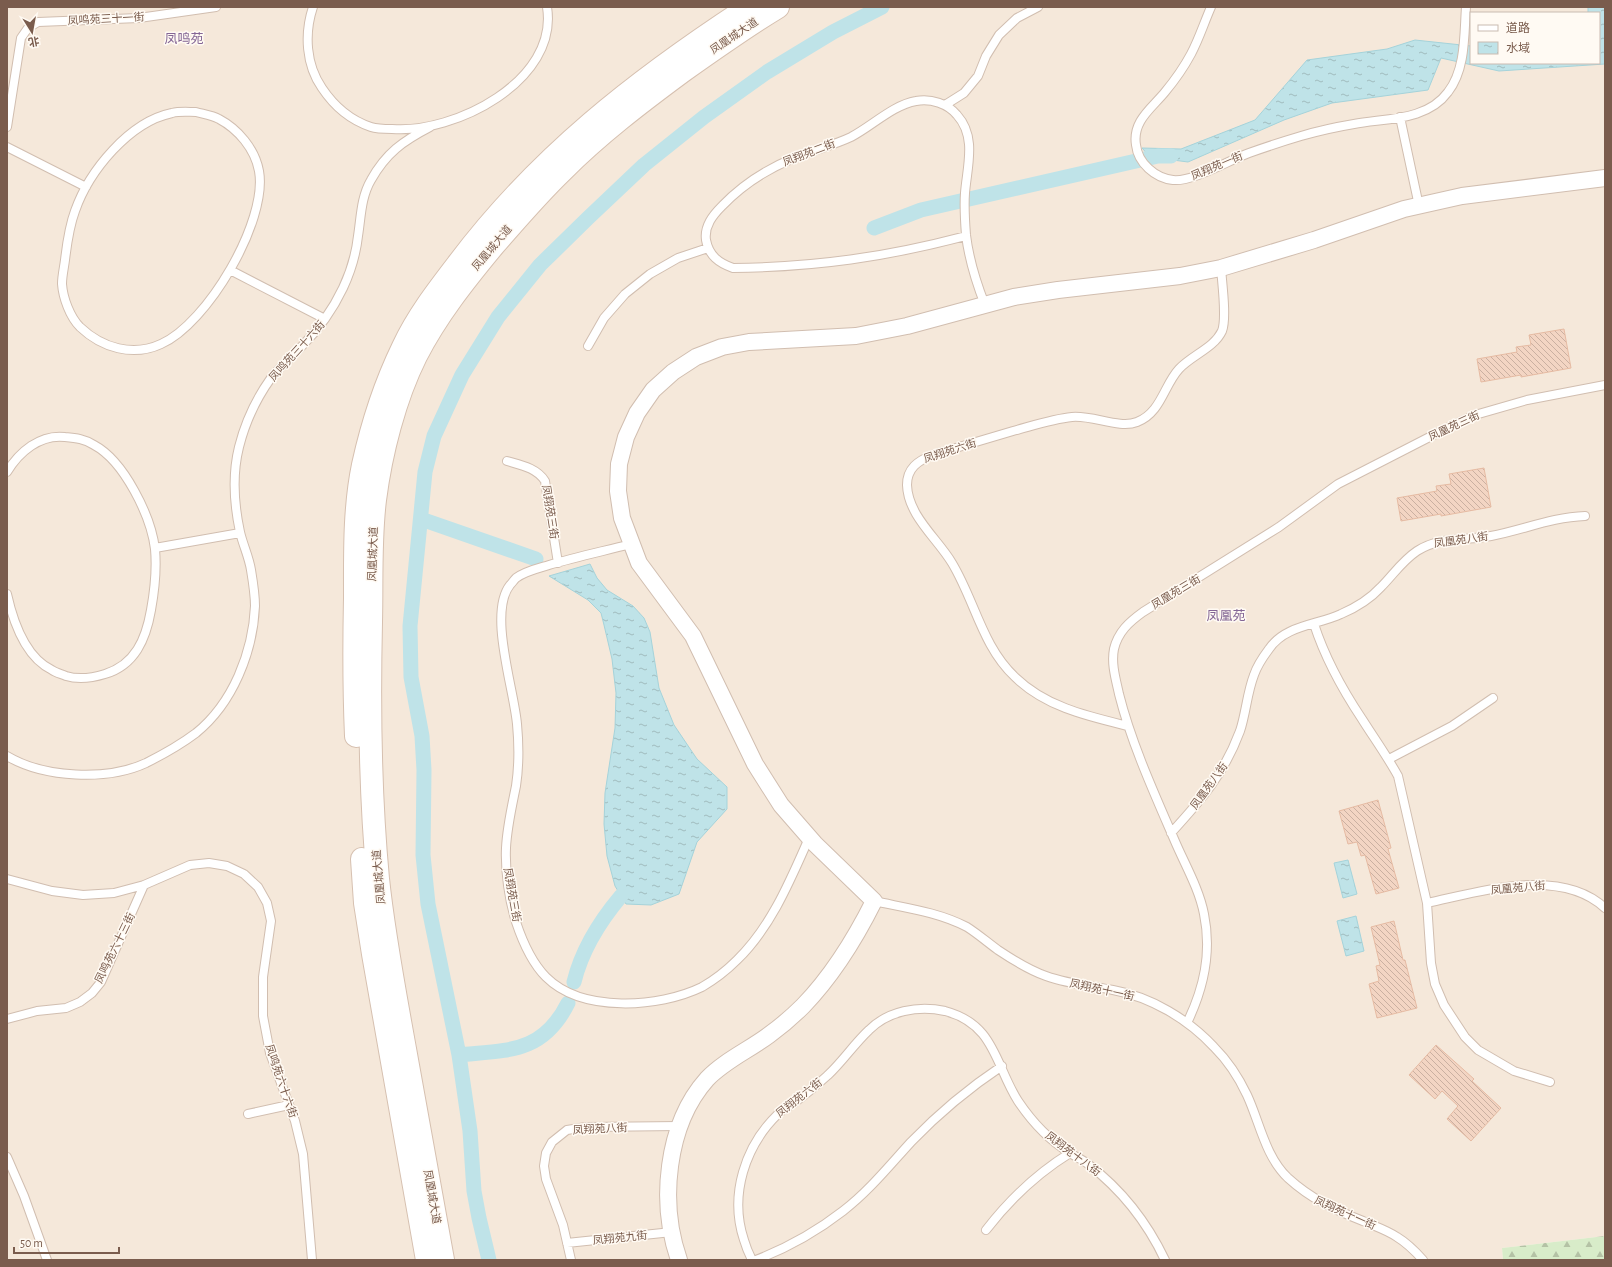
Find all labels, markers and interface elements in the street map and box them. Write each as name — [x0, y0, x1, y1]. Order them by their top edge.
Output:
street label: 凤鸣苑三十一街 — [67, 10, 145, 27]
north arrow — [12, 12, 52, 52]
legend — [1470, 12, 1600, 64]
street label: 凤凰城大道 — [708, 15, 760, 56]
text: 道路 — [1506, 21, 1530, 34]
district label: 凤鸣苑 — [164, 31, 204, 46]
text: 北 — [27, 35, 40, 48]
text: 水域 — [1506, 42, 1530, 54]
street label: 凤翔苑二街 — [781, 137, 837, 168]
street label: 凤翔苑一街 — [1189, 149, 1244, 182]
street label: 凤凰城大道 — [469, 223, 514, 273]
street label: 凤鸣苑三十六街 — [266, 318, 327, 383]
street label: 凤凰苑三街 — [1426, 408, 1481, 443]
street label: 凤翔苑六街 — [922, 436, 978, 465]
street label: 凤翔苑三街 — [540, 484, 561, 540]
street label: 凤凰城大道 — [366, 526, 379, 582]
street label: 凤凰苑八街 — [1433, 530, 1489, 549]
street label: 凤凰苑三街 — [1149, 572, 1202, 611]
district label: 凤凰苑 — [1206, 609, 1246, 623]
street label: 凤凰苑八街 — [1188, 760, 1230, 811]
street label: 凤凰城大道 — [370, 849, 387, 905]
street label: 凤翔苑三街 — [502, 867, 523, 923]
street label: 凤凰苑八街 — [1490, 879, 1546, 896]
street label: 凤鸣苑六十三街 — [92, 911, 137, 985]
street label: 凤翔苑十一街 — [1069, 977, 1136, 1002]
street label: 凤鸣苑六十六街 — [263, 1042, 300, 1119]
street label: 凤翔苑六街 — [773, 1076, 824, 1119]
street label: 凤翔苑八街 — [572, 1121, 628, 1136]
street label: 凤翔苑十八街 — [1043, 1129, 1103, 1178]
street label: 凤凰城大道 — [422, 1169, 443, 1225]
street label: 凤翔苑十一街 — [1313, 1194, 1378, 1231]
scale bar — [14, 1229, 119, 1255]
street label: 凤翔苑九街 — [592, 1229, 648, 1246]
text: 50 m — [20, 1237, 43, 1249]

